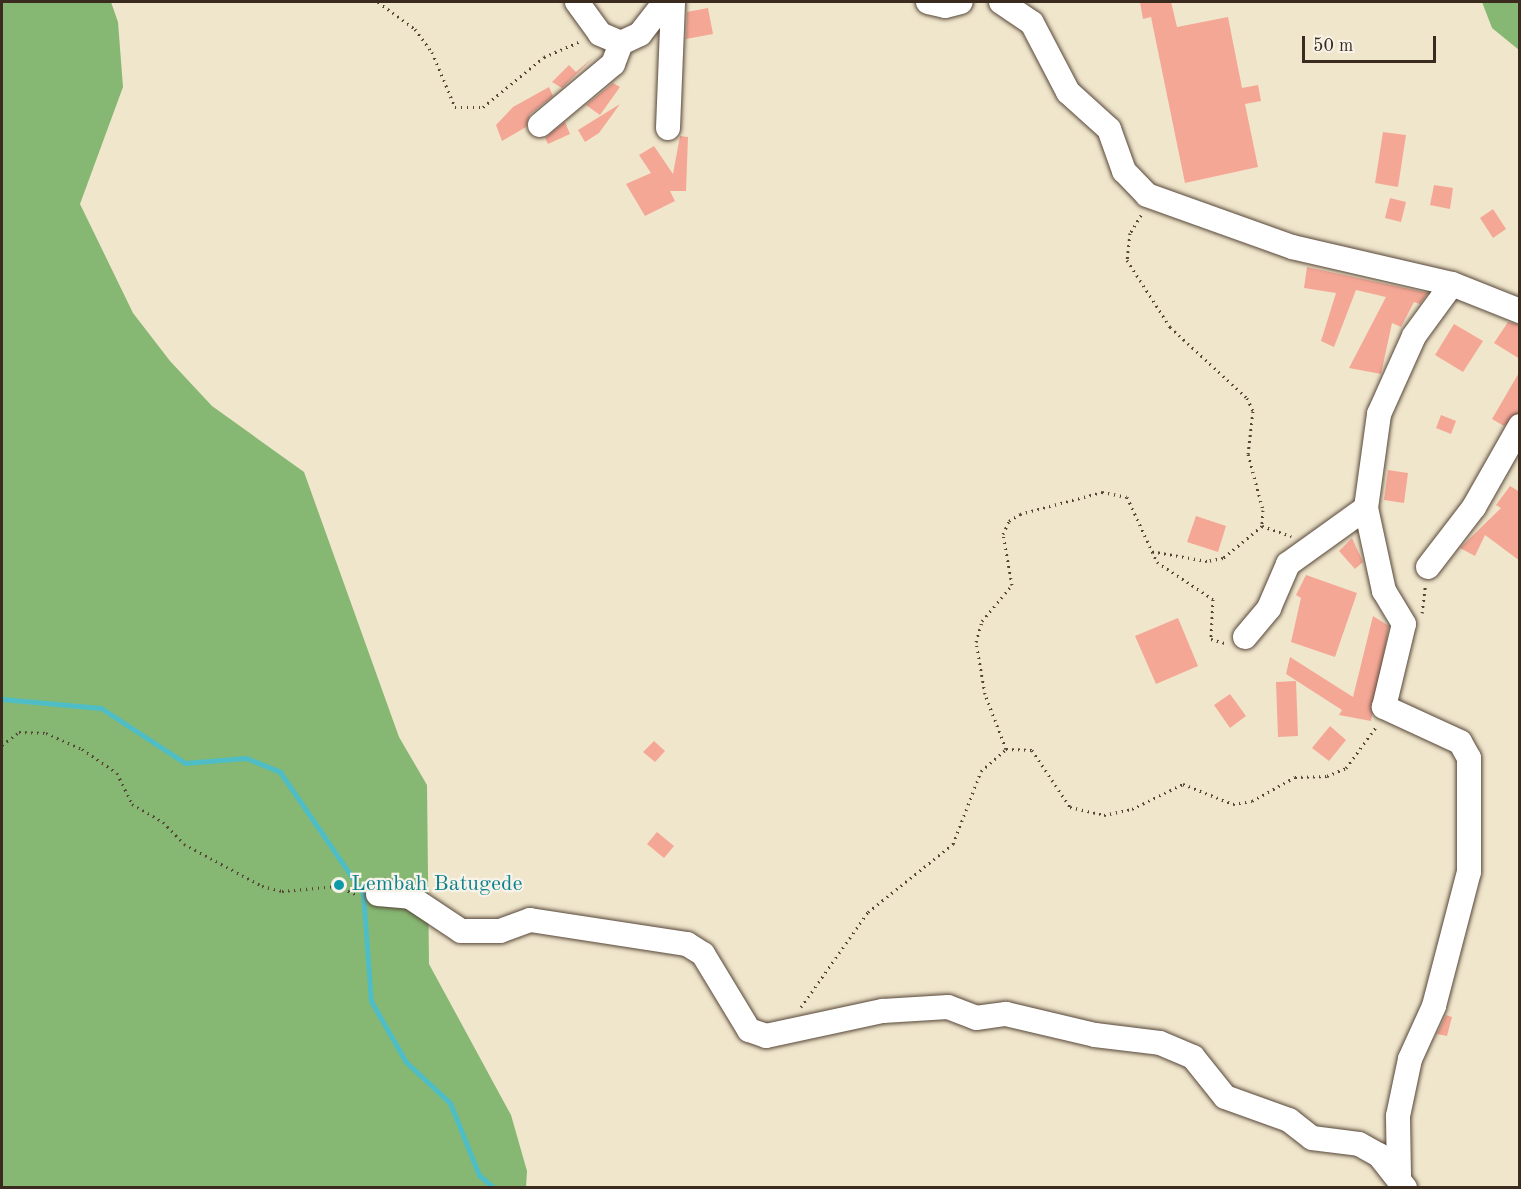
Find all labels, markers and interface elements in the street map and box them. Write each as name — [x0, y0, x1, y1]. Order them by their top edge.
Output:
scale bar — [1305, 24, 1438, 62]
text: 50 m — [1313, 37, 1353, 55]
place label: Lembah Batugede — [351, 872, 523, 898]
marker: Lembah Batugede — [332, 878, 346, 892]

